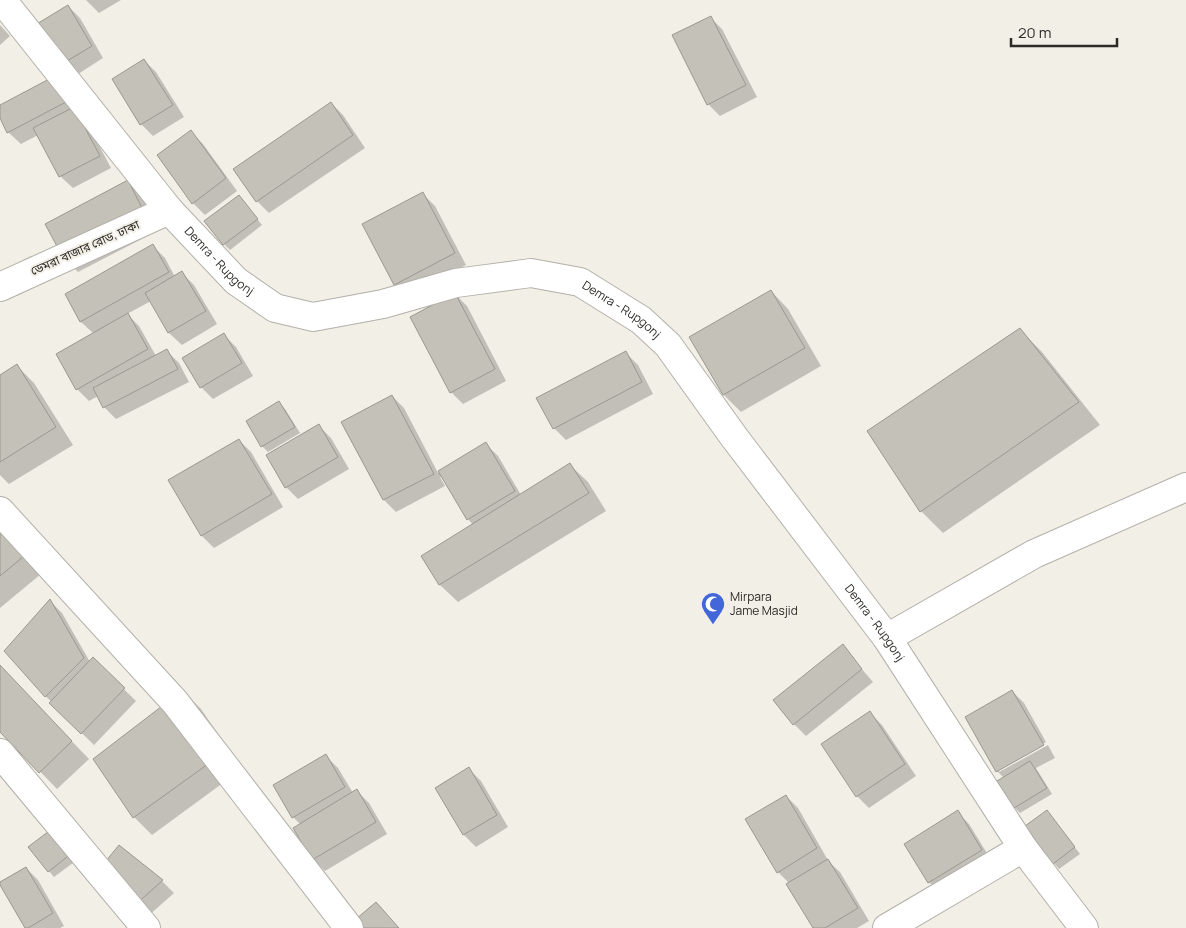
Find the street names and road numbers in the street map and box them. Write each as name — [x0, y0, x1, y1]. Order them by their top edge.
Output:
street label: ডেমরা বাজার রোড, ঢাকা — [28, 215, 143, 279]
street label: Demra - Rupgonj — [181, 223, 258, 299]
street label: Demra - Rupgonj — [579, 276, 665, 342]
street label: Demra - Rupgonj — [841, 580, 909, 665]

